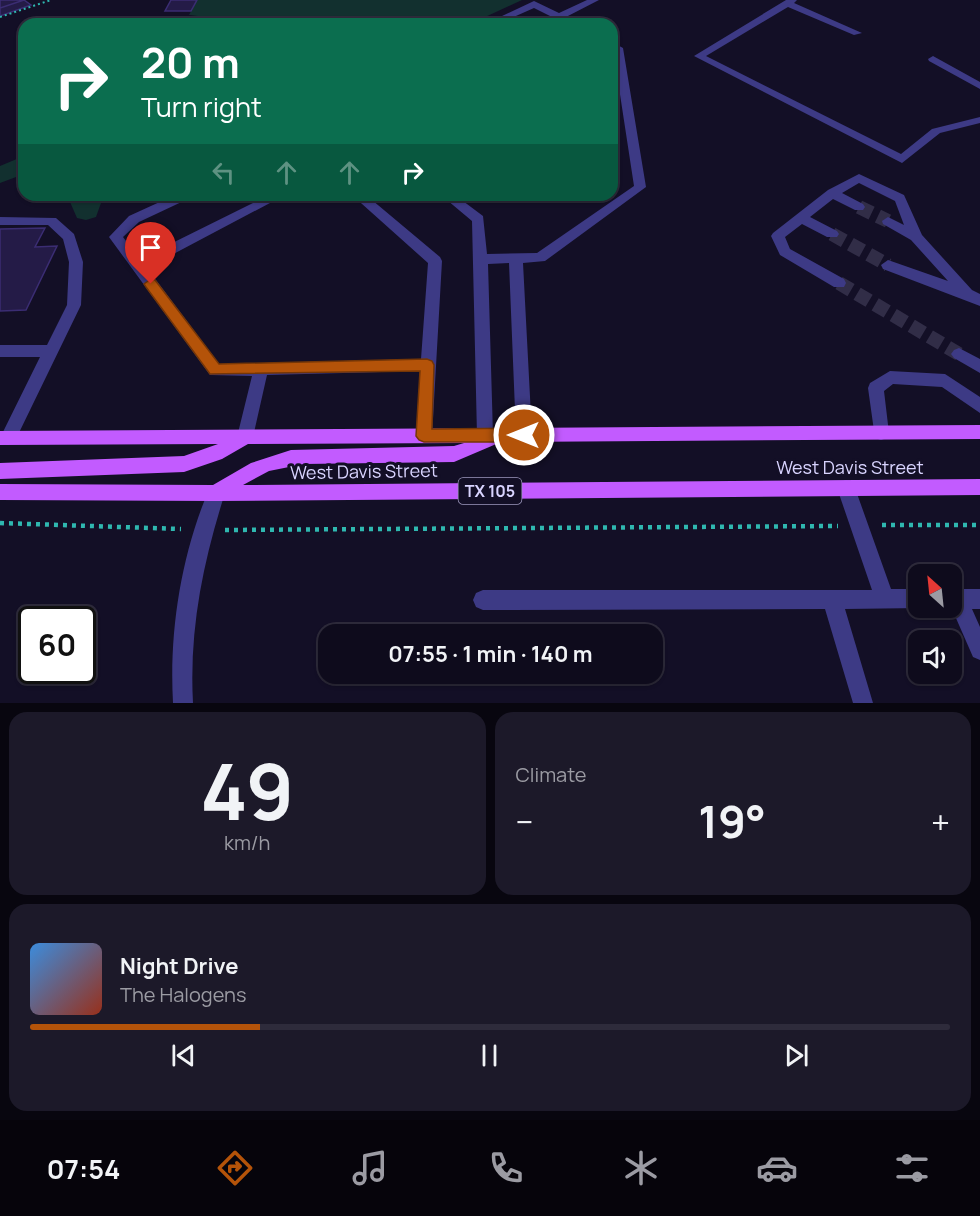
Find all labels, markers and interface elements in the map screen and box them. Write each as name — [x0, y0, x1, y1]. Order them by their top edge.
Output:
text: 20 m — [141, 33, 240, 91]
icon: right — [42, 42, 120, 120]
text: Turn right — [141, 88, 262, 125]
icon: left — [207, 156, 240, 189]
icon: ahead — [270, 156, 303, 189]
icon: ahead — [333, 156, 366, 189]
icon: right — [396, 156, 429, 189]
pin — [125, 222, 176, 284]
icon: arrive — [134, 231, 167, 264]
position arrow — [492, 403, 556, 467]
street label: West Davis Street — [776, 455, 924, 479]
street label: West Davis Street — [290, 458, 438, 484]
road number: TX 105 — [458, 478, 522, 504]
north arrow — [908, 564, 962, 618]
map controls — [908, 564, 962, 684]
speed limit sign: 60 — [18, 606, 96, 684]
button: sound — [908, 630, 962, 684]
text: 07:55 · 1 min · 140 m — [388, 639, 593, 669]
text: 49 — [200, 737, 294, 843]
text: Climate — [516, 761, 587, 788]
text: 19° — [698, 790, 766, 852]
text: − — [516, 799, 533, 844]
text: + — [931, 799, 950, 844]
text: km/h — [224, 829, 271, 856]
text: Night Drive — [120, 951, 239, 981]
text: The Halogens — [120, 981, 246, 1008]
icon: previous — [167, 1039, 200, 1072]
icon: pause — [473, 1039, 506, 1072]
icon: next — [780, 1039, 813, 1072]
icon: directions — [214, 1147, 256, 1189]
icon: music — [349, 1147, 391, 1189]
icon: phone — [485, 1147, 527, 1189]
icon: climate — [620, 1147, 662, 1189]
icon: car — [756, 1147, 798, 1189]
icon: filters — [891, 1147, 933, 1189]
text: 07:54 — [47, 1150, 120, 1187]

